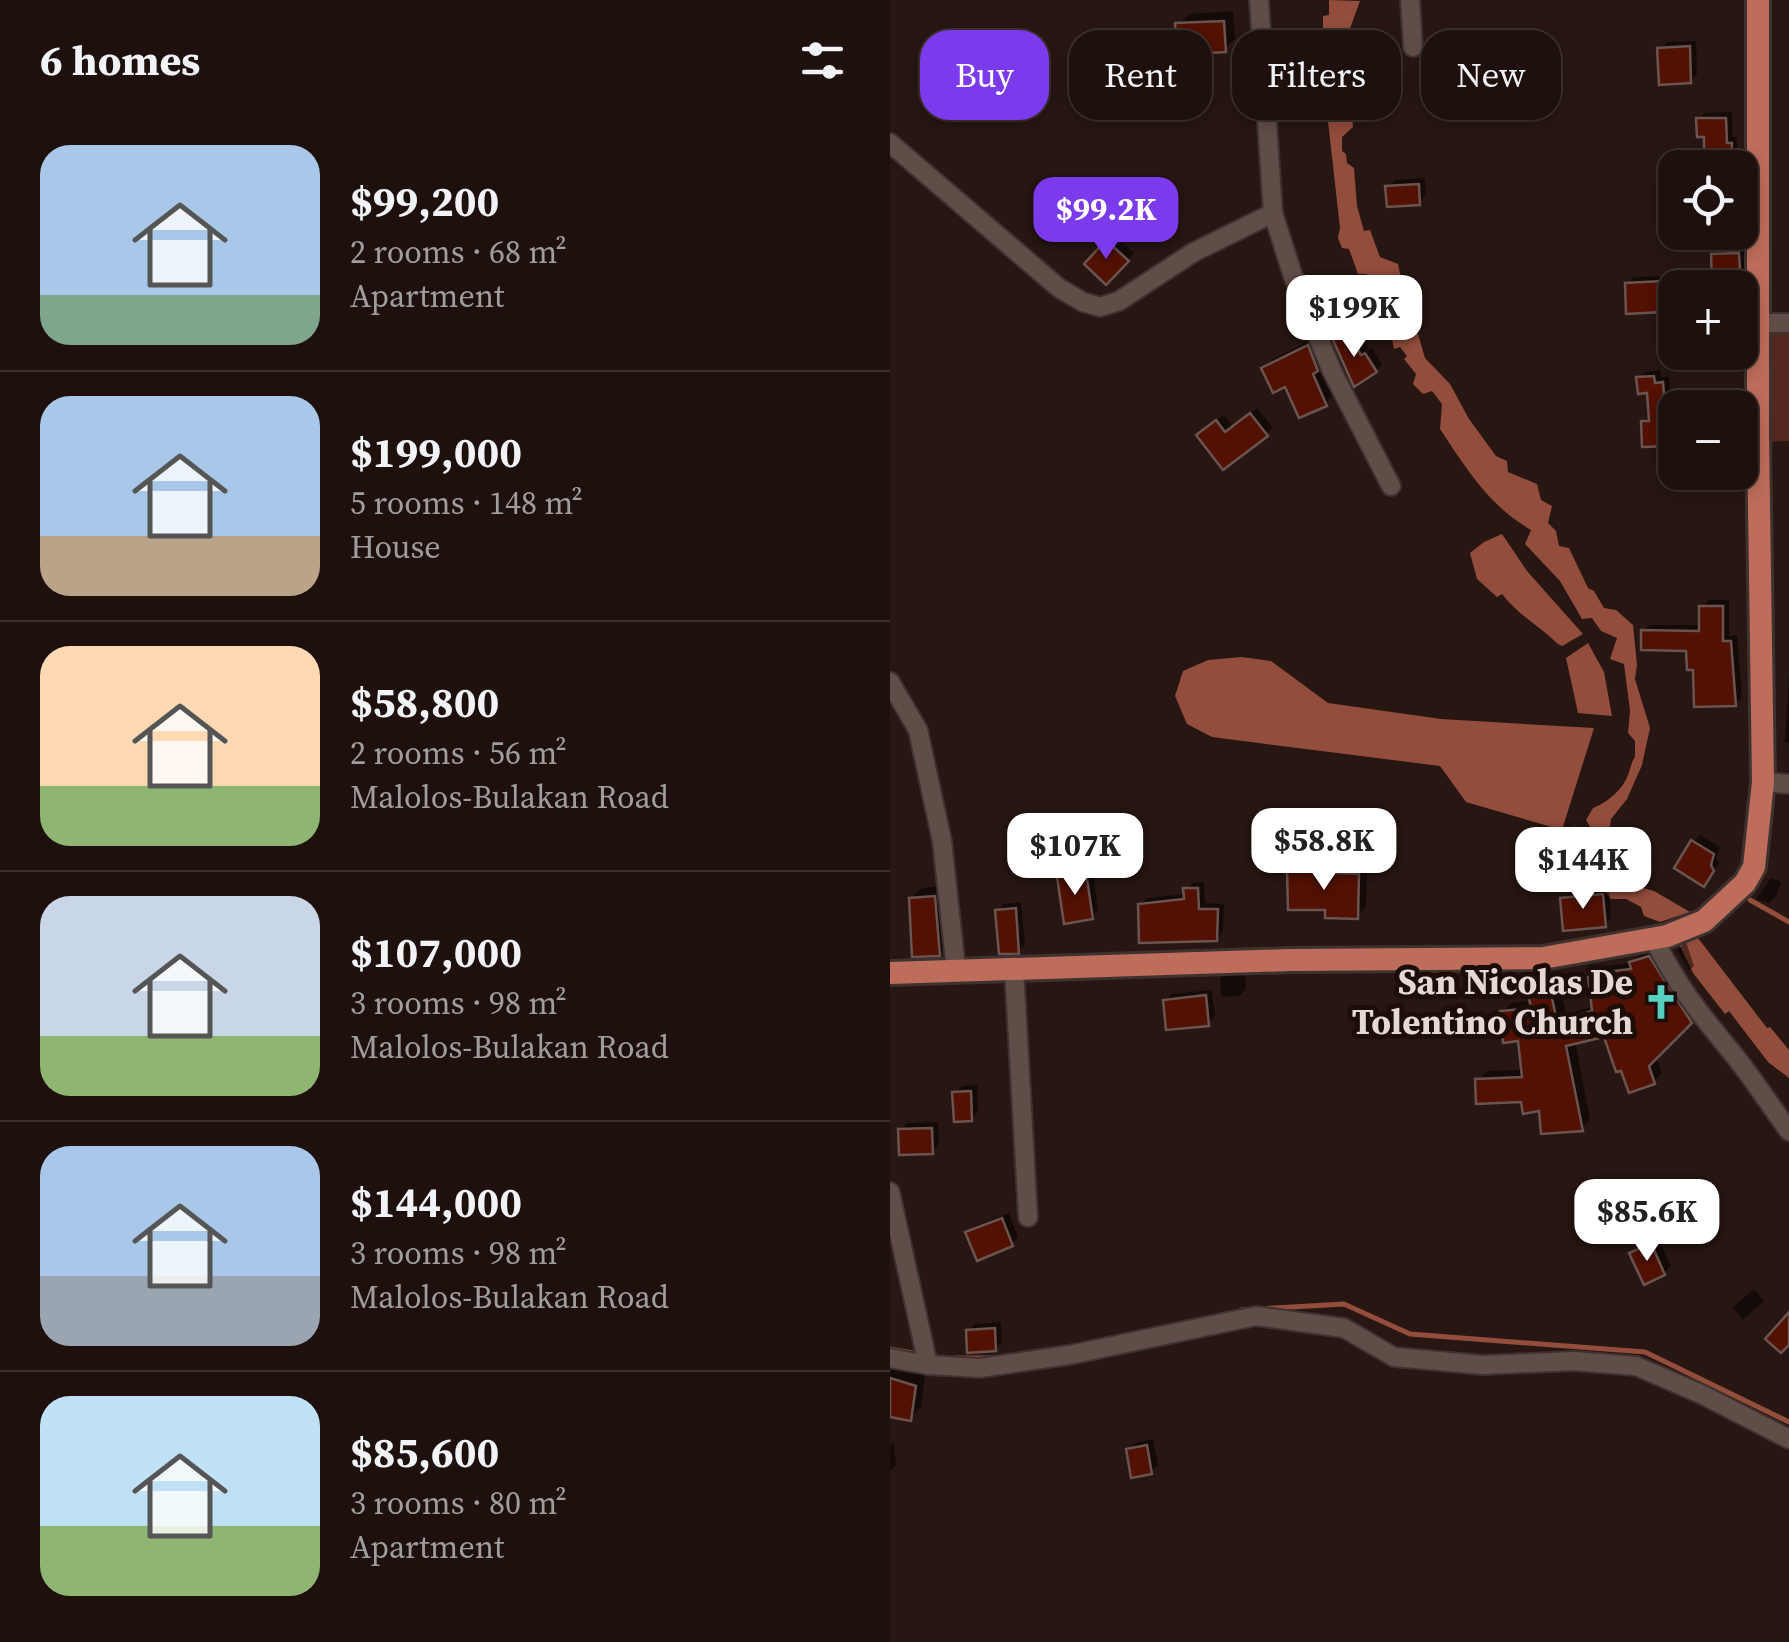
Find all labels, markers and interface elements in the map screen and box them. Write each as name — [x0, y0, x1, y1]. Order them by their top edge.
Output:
chip: Buy — [920, 30, 1049, 120]
chip: Rent — [1069, 30, 1212, 120]
chip: Filters — [1232, 30, 1401, 120]
chip: New — [1421, 30, 1561, 120]
text: 6 homes — [40, 31, 200, 89]
icon: filters — [795, 33, 850, 88]
map controls — [1658, 150, 1758, 490]
button: locate — [1658, 150, 1758, 250]
text: $99,200 — [350, 172, 499, 230]
pin: $99.2K — [1025, 177, 1187, 262]
icon: home — [120, 185, 240, 305]
text: $99.2K — [1055, 187, 1157, 231]
text: 2 rooms · 68 m² — [350, 230, 567, 274]
button: + — [1658, 270, 1758, 370]
text: Apartment — [350, 274, 504, 318]
pin: $199K — [1284, 275, 1424, 360]
text: $199K — [1308, 285, 1400, 329]
button: − — [1658, 390, 1758, 490]
text: $199,000 — [350, 423, 522, 481]
icon: home — [120, 436, 240, 556]
text: 5 rooms · 148 m² — [350, 481, 583, 525]
text: House — [350, 525, 441, 569]
text: $58,800 — [350, 673, 499, 731]
icon: home — [120, 686, 240, 806]
text: 2 rooms · 56 m² — [350, 731, 567, 775]
text: Malolos-Bulakan Road — [350, 775, 669, 819]
pin: $58.8K — [1243, 808, 1405, 893]
pin: $107K — [1005, 813, 1145, 898]
text: $58.8K — [1273, 818, 1375, 862]
text: $107K — [1029, 823, 1121, 867]
pin: $144K — [1513, 827, 1653, 912]
text: $144K — [1537, 837, 1629, 881]
text: $107,000 — [350, 923, 522, 981]
icon: home — [120, 936, 240, 1056]
place label: San Nicolas De Tolentino Church — [1352, 958, 1633, 1046]
text: 3 rooms · 98 m² — [350, 981, 567, 1025]
church icon: San Nicolas De Tolentino Church — [1642, 983, 1680, 1021]
text: Malolos-Bulakan Road — [350, 1025, 669, 1069]
text: $144,000 — [350, 1173, 522, 1231]
pin: $85.6K — [1566, 1179, 1728, 1264]
icon: home — [120, 1186, 240, 1306]
text: $85.6K — [1596, 1189, 1698, 1233]
text: 3 rooms · 98 m² — [350, 1231, 567, 1275]
text: Malolos-Bulakan Road — [350, 1275, 669, 1319]
text: $85,600 — [350, 1423, 499, 1481]
icon: home — [120, 1436, 240, 1556]
text: 3 rooms · 80 m² — [350, 1481, 567, 1525]
text: Apartment — [350, 1525, 504, 1569]

